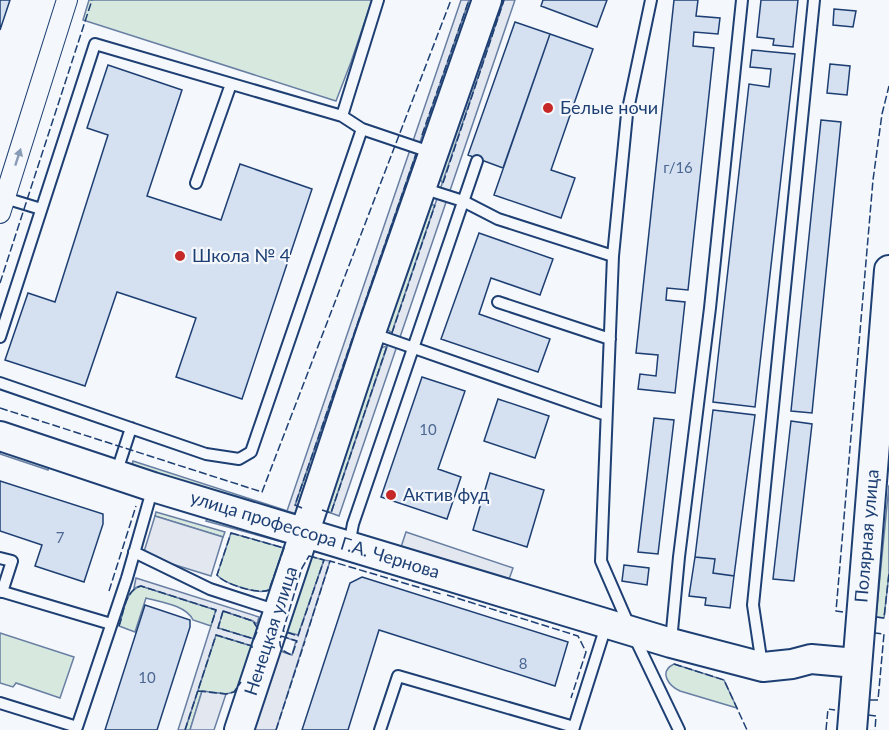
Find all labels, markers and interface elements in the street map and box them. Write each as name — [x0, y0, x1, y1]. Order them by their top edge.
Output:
place label: Белые ночи — [560, 96, 658, 118]
marker: Белые ночи — [541, 101, 555, 115]
one-way arrow — [13, 148, 23, 166]
house number: г/16 — [663, 158, 693, 176]
place label: Школа № 4 — [192, 244, 290, 266]
marker: Школа № 4 — [173, 249, 187, 263]
house number: 10 — [419, 420, 437, 438]
street label: Полярная улица — [849, 468, 883, 604]
place label: Актив фуд — [403, 483, 489, 505]
street label: улица профессора Г.А. Чернова — [188, 486, 443, 583]
marker: Актив фуд — [384, 488, 398, 502]
house number: 7 — [56, 528, 65, 546]
street label: Ненецкая улица — [239, 563, 301, 698]
house number: 8 — [519, 654, 527, 672]
house number: 10 — [138, 668, 156, 686]

